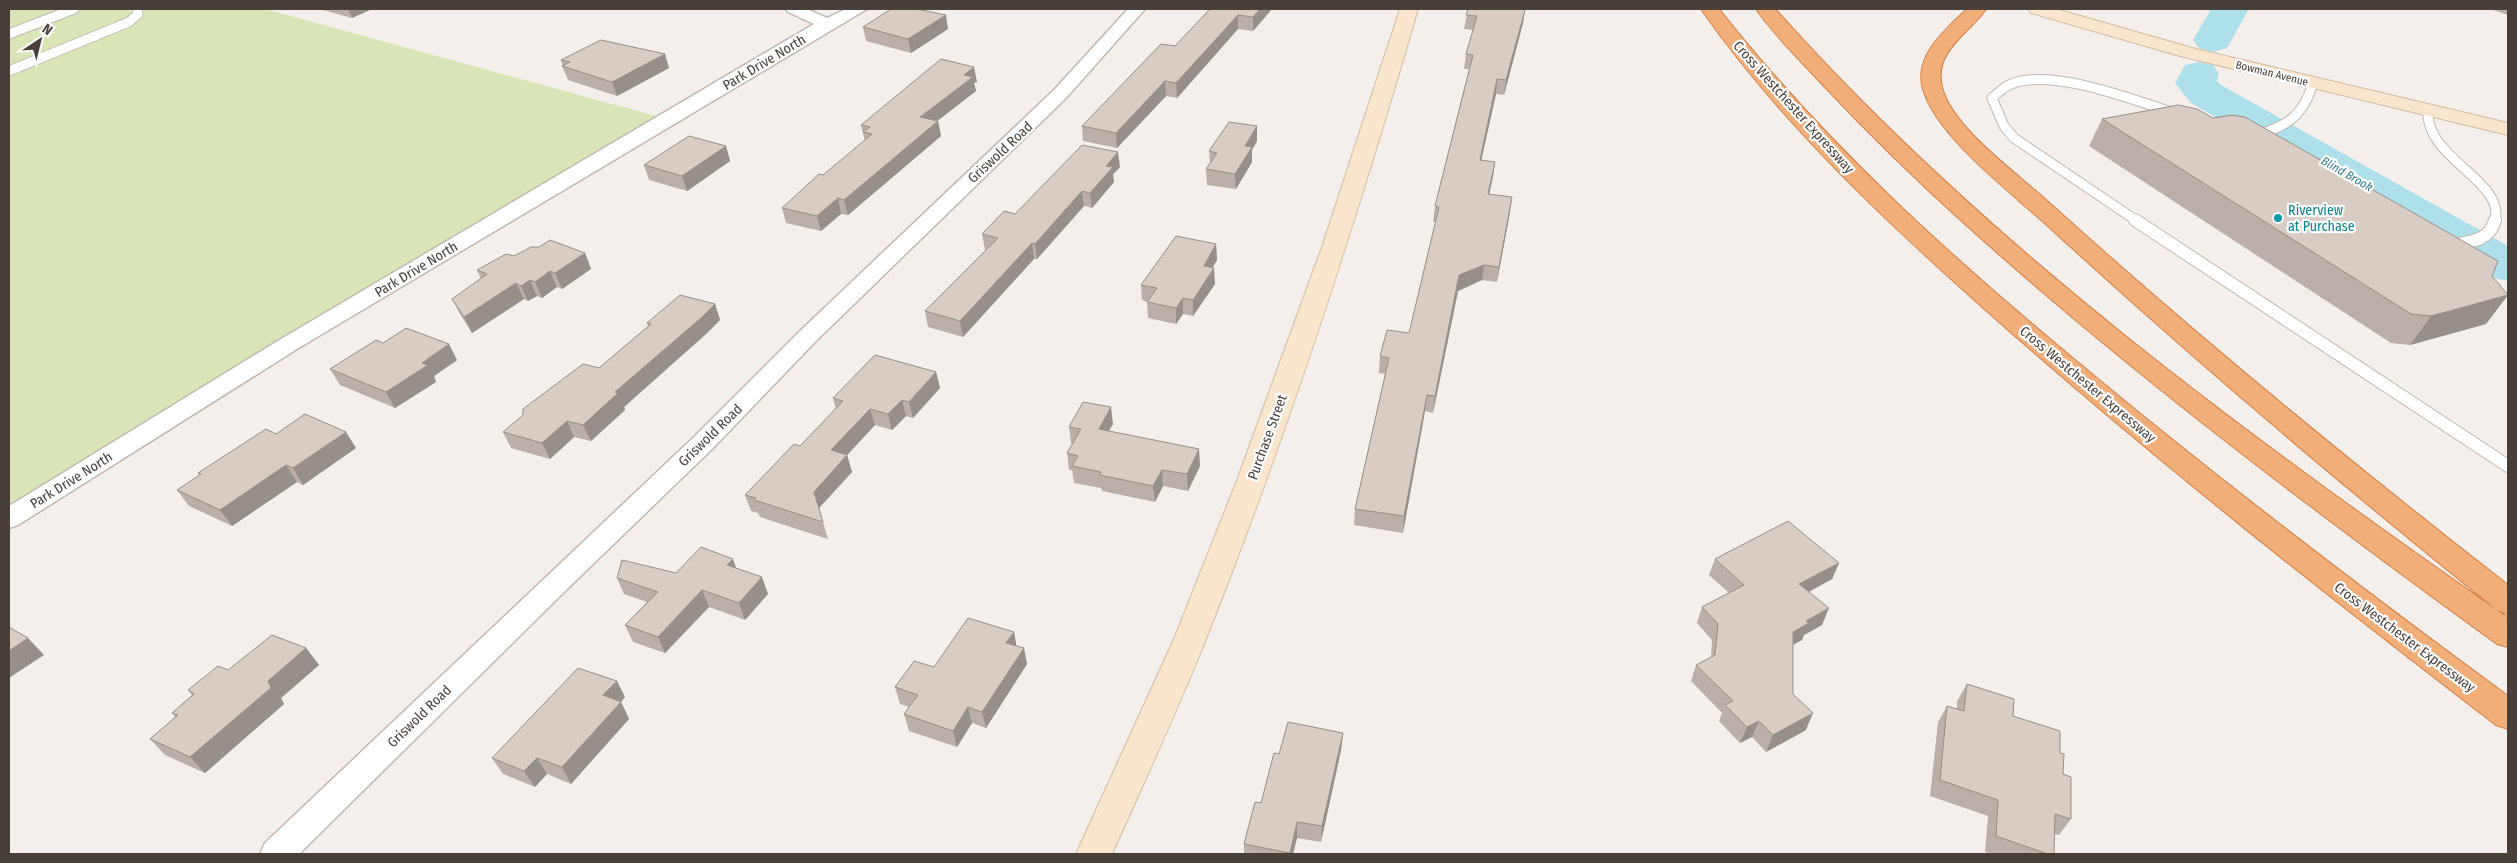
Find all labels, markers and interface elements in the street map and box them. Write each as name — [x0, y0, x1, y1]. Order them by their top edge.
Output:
north arrow — [15, 15, 65, 65]
text: N — [39, 20, 55, 39]
street label: Park Drive North — [720, 31, 809, 94]
street label: Cross Westchester Expressway — [1730, 38, 1858, 178]
street label: Bowman Avenue — [2234, 58, 2309, 89]
street label: Griswold Road — [964, 118, 1036, 187]
water label: Blind Brook — [2319, 154, 2375, 194]
place label: Riverview at Purchase — [2288, 202, 2355, 235]
marker: Riverview at Purchase — [2272, 212, 2284, 224]
street label: Park Drive North — [372, 238, 461, 301]
street label: Cross Westchester Expressway — [2016, 322, 2160, 447]
street label: Purchase Street — [1244, 392, 1291, 482]
street label: Griswold Road — [675, 401, 746, 470]
street label: Park Drive North — [27, 448, 116, 512]
street label: Cross Westchester Expressway — [2331, 579, 2479, 697]
street label: Griswold Road — [384, 682, 455, 751]

